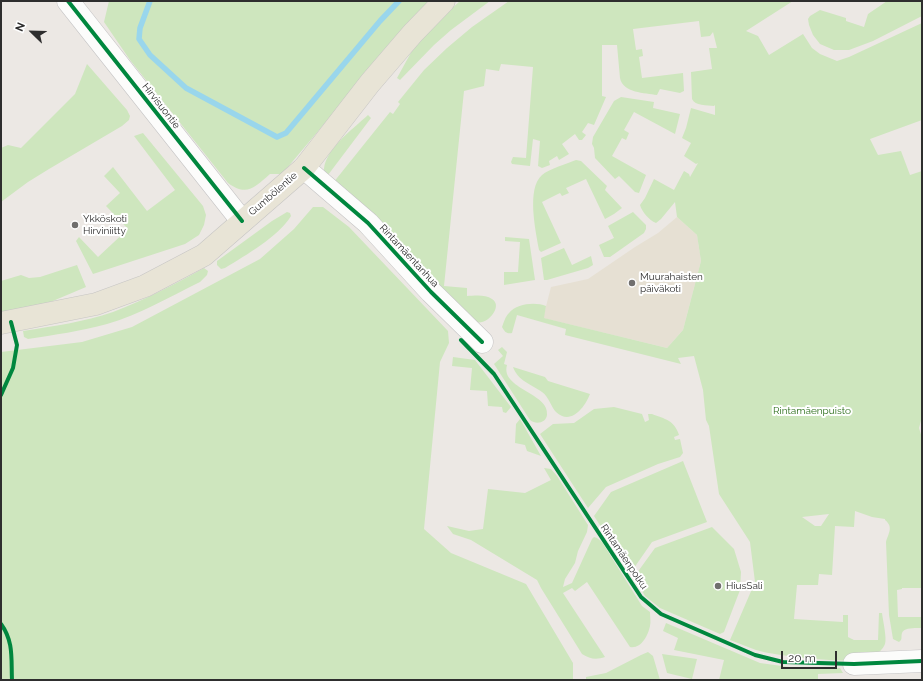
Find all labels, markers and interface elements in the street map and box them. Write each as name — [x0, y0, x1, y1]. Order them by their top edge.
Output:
north arrow — [12, 12, 52, 52]
text: N — [13, 21, 28, 34]
street label: Hirvisuontie — [140, 81, 182, 131]
street label: Gumbölentie — [246, 170, 300, 218]
place label: Ykköskoti Hirviniitty — [83, 213, 127, 236]
marker: Ykköskoti Hirviniitty — [70, 220, 80, 230]
street label: Rintamäentanhua — [377, 222, 441, 290]
place label: Muurahaisten päiväkoti — [640, 271, 703, 294]
marker: Muurahaisten päiväkoti — [627, 278, 637, 288]
park label: Rintamäenpuisto — [773, 405, 851, 417]
street label: Rintamäenpolku — [598, 522, 650, 592]
place label: HiusSali — [726, 580, 763, 592]
marker: HiusSali — [713, 581, 723, 591]
scale bar — [783, 643, 839, 669]
text: 20 m — [788, 651, 816, 665]

